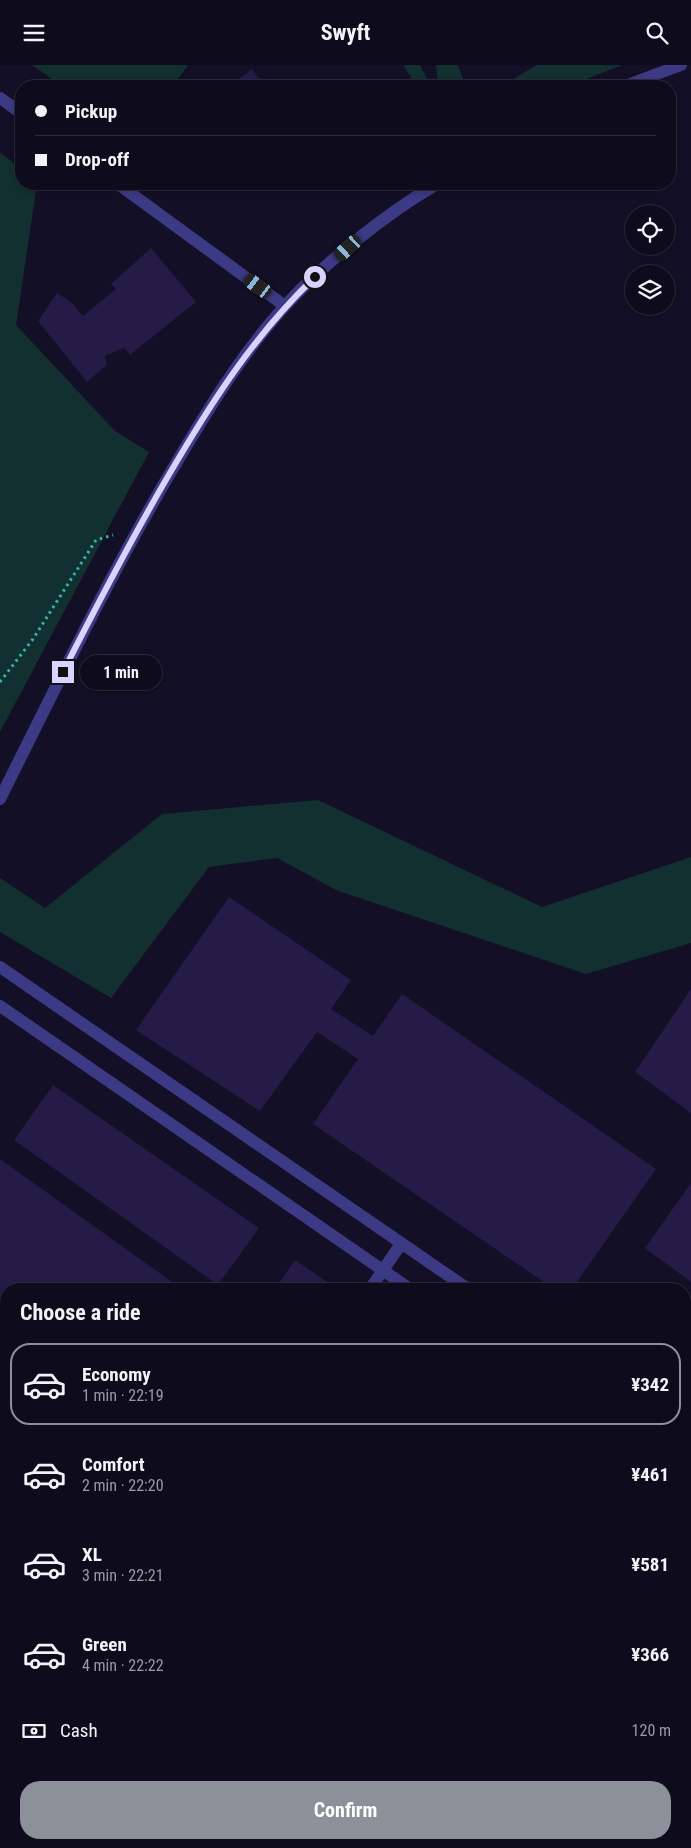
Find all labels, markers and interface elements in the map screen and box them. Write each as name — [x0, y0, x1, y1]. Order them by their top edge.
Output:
icon: menu — [20, 19, 48, 47]
icon: search — [643, 19, 671, 47]
text: Swyft — [321, 20, 370, 45]
text: Pickup — [65, 100, 117, 123]
text: Drop-off — [65, 148, 129, 171]
map controls — [625, 205, 675, 315]
button: locate — [625, 205, 675, 255]
car — [331, 232, 364, 264]
button: layers — [625, 265, 675, 315]
route start — [304, 266, 326, 288]
car — [241, 271, 274, 301]
callout: 1 min — [80, 655, 163, 689]
route end — [52, 661, 74, 683]
text: 1 min — [103, 663, 139, 682]
text: Choose a ride — [20, 1300, 141, 1325]
icon: car — [22, 1362, 67, 1407]
text: Economy — [82, 1363, 151, 1386]
text: ¥342 — [631, 1373, 669, 1396]
text: 1 min · 22:19 — [82, 1386, 164, 1405]
icon: car — [22, 1452, 67, 1497]
text: Comfort — [82, 1453, 145, 1476]
text: ¥461 — [631, 1463, 669, 1486]
text: 2 min · 22:20 — [82, 1476, 164, 1495]
icon: car — [22, 1542, 67, 1587]
text: XL — [82, 1543, 102, 1566]
text: ¥581 — [631, 1553, 669, 1576]
text: 3 min · 22:21 — [82, 1566, 164, 1585]
icon: car — [22, 1632, 67, 1677]
text: Green — [82, 1633, 127, 1656]
text: ¥366 — [631, 1643, 669, 1666]
text: 4 min · 22:22 — [82, 1656, 164, 1675]
icon: cash — [20, 1717, 48, 1745]
text: Cash — [60, 1719, 98, 1742]
text: 120 m — [632, 1721, 671, 1740]
button: Confirm — [20, 1781, 671, 1839]

